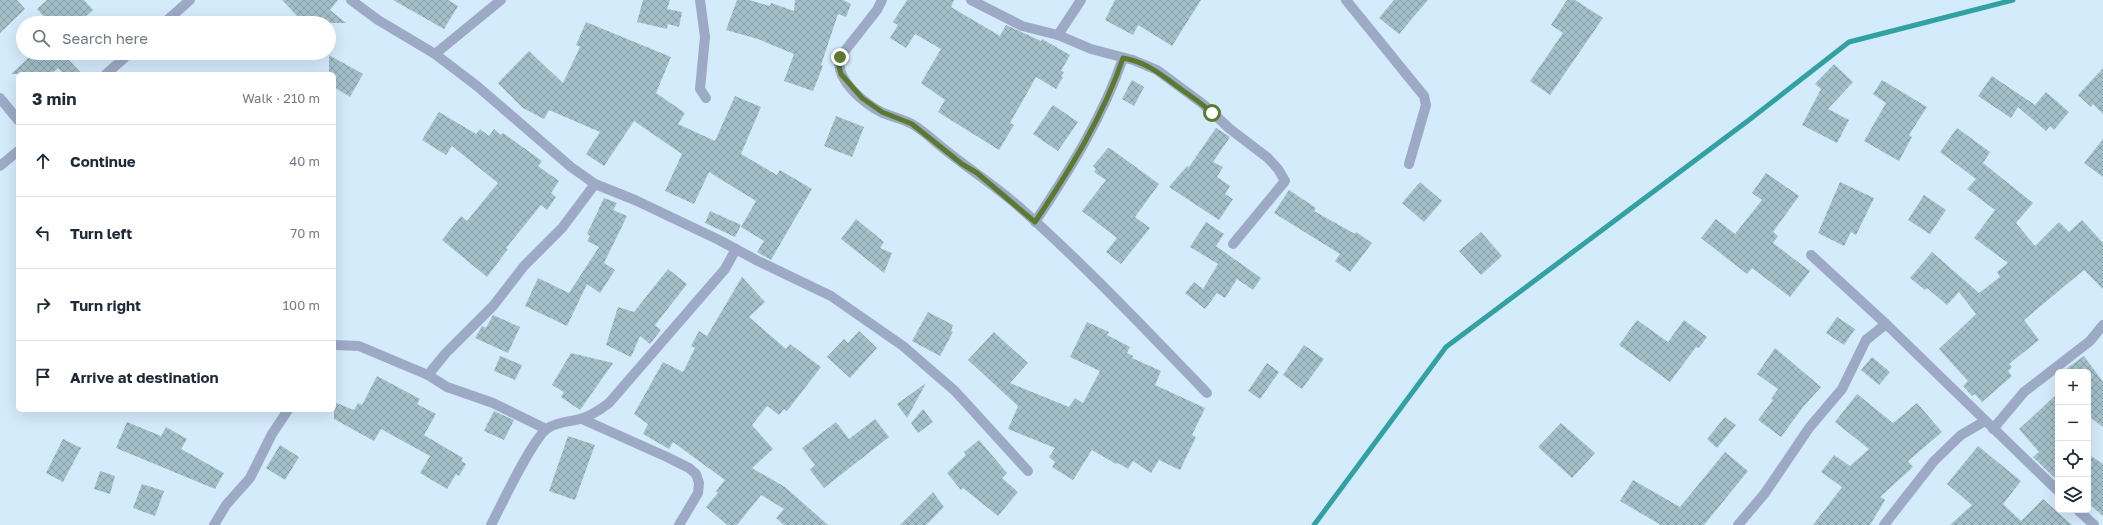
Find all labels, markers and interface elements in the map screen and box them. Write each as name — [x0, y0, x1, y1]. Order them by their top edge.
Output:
search box — [16, 16, 336, 60]
icon: search — [30, 27, 52, 49]
text: Search here — [62, 29, 148, 47]
route end — [831, 48, 849, 66]
text: 3 min — [32, 88, 76, 109]
text: Walk · 210 m — [242, 90, 320, 106]
route start — [1203, 104, 1221, 122]
icon: ahead — [32, 150, 54, 172]
text: Continue — [70, 152, 136, 170]
text: 40 m — [289, 153, 320, 169]
icon: left — [32, 222, 54, 244]
text: Turn left — [70, 224, 132, 242]
text: 70 m — [290, 225, 320, 241]
icon: right — [32, 294, 54, 316]
text: Turn right — [70, 296, 141, 314]
text: 100 m — [283, 297, 320, 313]
icon: arrive — [32, 366, 54, 388]
text: Arrive at destination — [70, 368, 219, 386]
map controls — [2055, 369, 2091, 513]
button: + — [2055, 369, 2091, 405]
button: − — [2055, 405, 2091, 441]
button: locate — [2055, 441, 2091, 477]
button: layers — [2055, 477, 2091, 513]

